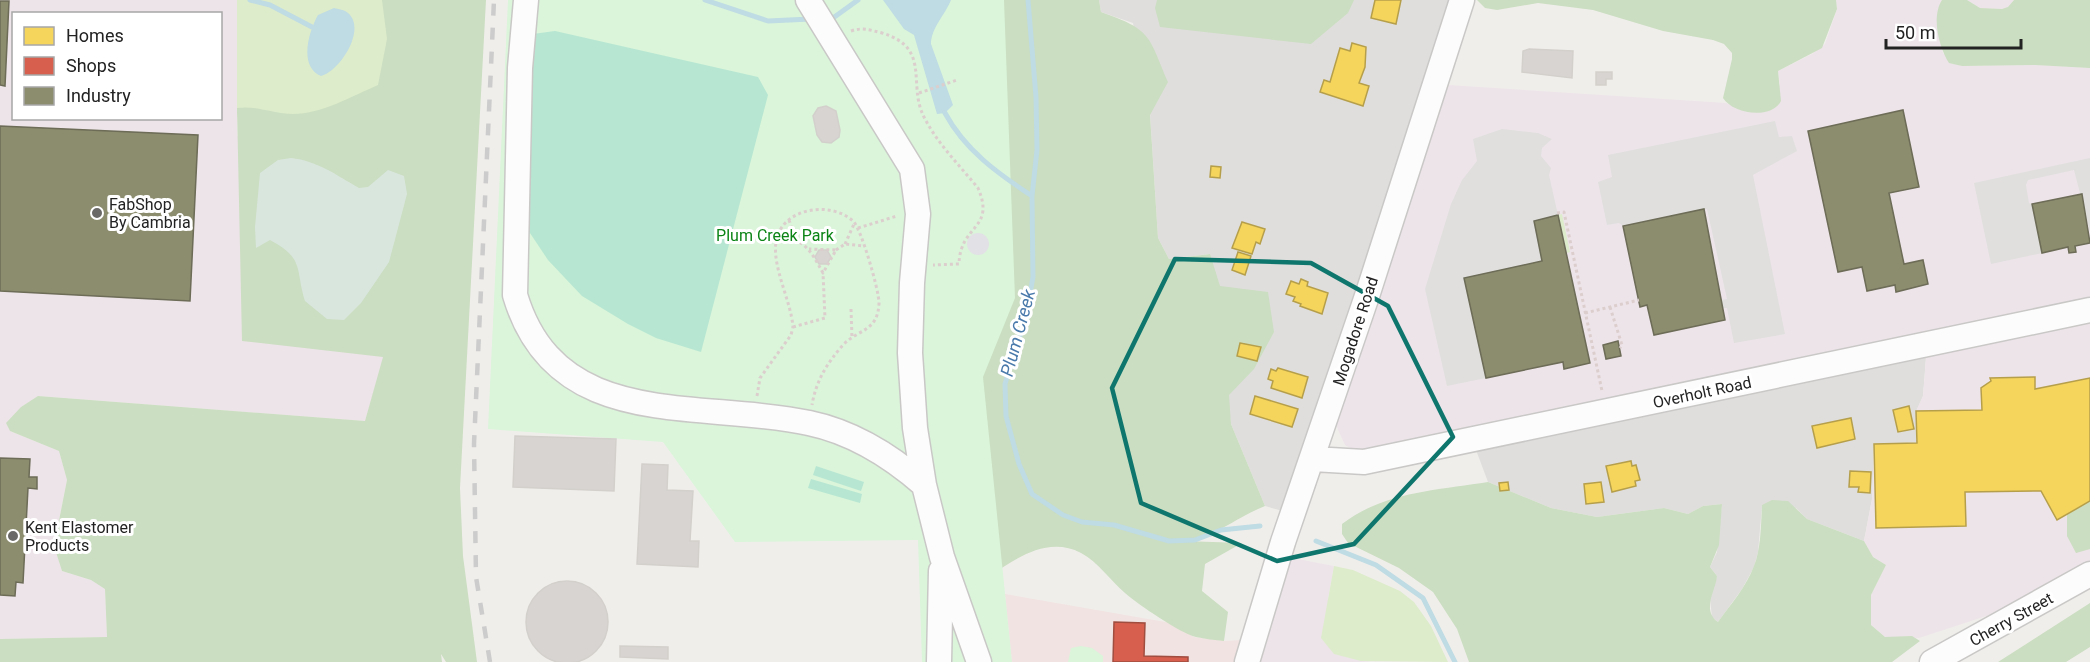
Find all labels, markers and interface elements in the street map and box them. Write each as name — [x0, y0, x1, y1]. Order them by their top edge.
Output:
legend — [12, 12, 222, 120]
scale bar — [1886, 12, 2021, 50]
text: 50 m — [1895, 22, 1935, 43]
text: Homes — [66, 25, 124, 46]
text: Shops — [66, 55, 116, 76]
text: Industry — [66, 85, 131, 106]
place label: FabShop By Cambria — [109, 195, 191, 232]
marker: FabShop By Cambria — [90, 206, 104, 220]
park label: Plum Creek Park — [716, 226, 835, 245]
street label: Mogadore Road — [1329, 274, 1382, 388]
water label: Plum Creek — [996, 286, 1039, 379]
street label: Overholt Road — [1651, 373, 1753, 412]
place label: Kent Elastomer Products — [25, 518, 134, 555]
marker: Kent Elastomer Products — [6, 529, 20, 543]
street label: Cherry Street — [1966, 589, 2056, 650]

